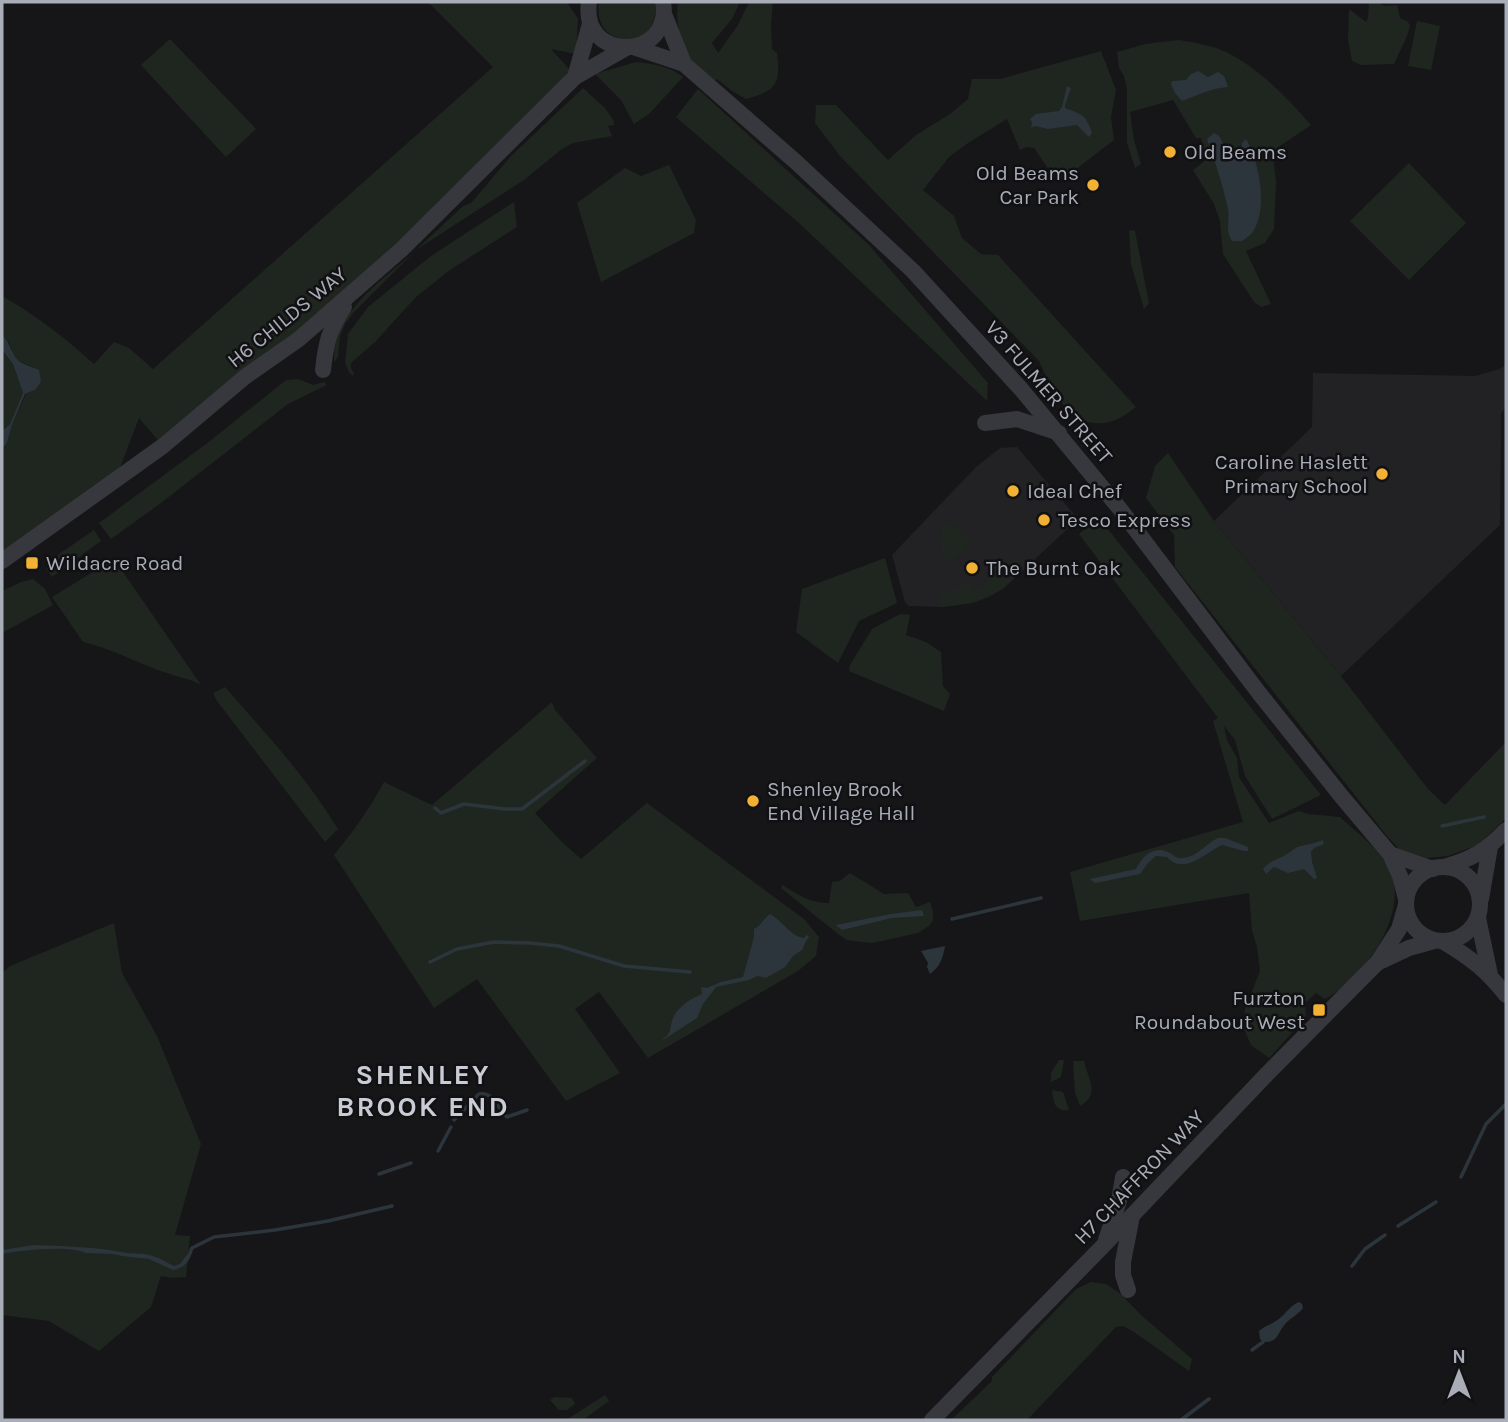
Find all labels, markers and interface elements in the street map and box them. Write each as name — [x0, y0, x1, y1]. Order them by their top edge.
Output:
place label: Old Beams — [1184, 140, 1287, 164]
marker: Old Beams — [1162, 144, 1178, 160]
place label: Old Beams Car Park — [976, 161, 1079, 209]
marker: Old Beams Car Park — [1085, 177, 1101, 193]
street label: H6 CHILDS WAY — [223, 261, 352, 372]
street label: V3 FULMER STREET — [980, 316, 1118, 469]
place label: Caroline Haslett Primary School — [1215, 450, 1368, 498]
marker: Caroline Haslett Primary School — [1374, 466, 1390, 482]
place label: Ideal Chef — [1027, 479, 1123, 503]
marker: Ideal Chef — [1005, 483, 1021, 499]
place label: Tesco Express — [1058, 508, 1191, 532]
marker: Tesco Express — [1036, 512, 1052, 528]
place label: Wildacre Road — [46, 551, 183, 575]
marker: Wildacre Road — [24, 555, 40, 571]
place label: The Burnt Oak — [986, 556, 1121, 580]
marker: The Burnt Oak — [964, 560, 980, 576]
place label: Shenley Brook End Village Hall — [767, 777, 915, 825]
marker: Shenley Brook End Village Hall — [745, 793, 761, 809]
place label: Furzton Roundabout West — [1134, 986, 1305, 1034]
marker: Furzton Roundabout West — [1311, 1002, 1327, 1018]
district label: SHENLEY BROOK END — [336, 1058, 510, 1123]
street label: H7 CHAFFRON WAY — [1069, 1105, 1209, 1249]
north arrow — [1424, 1338, 1494, 1408]
text: N — [1452, 1346, 1466, 1368]

